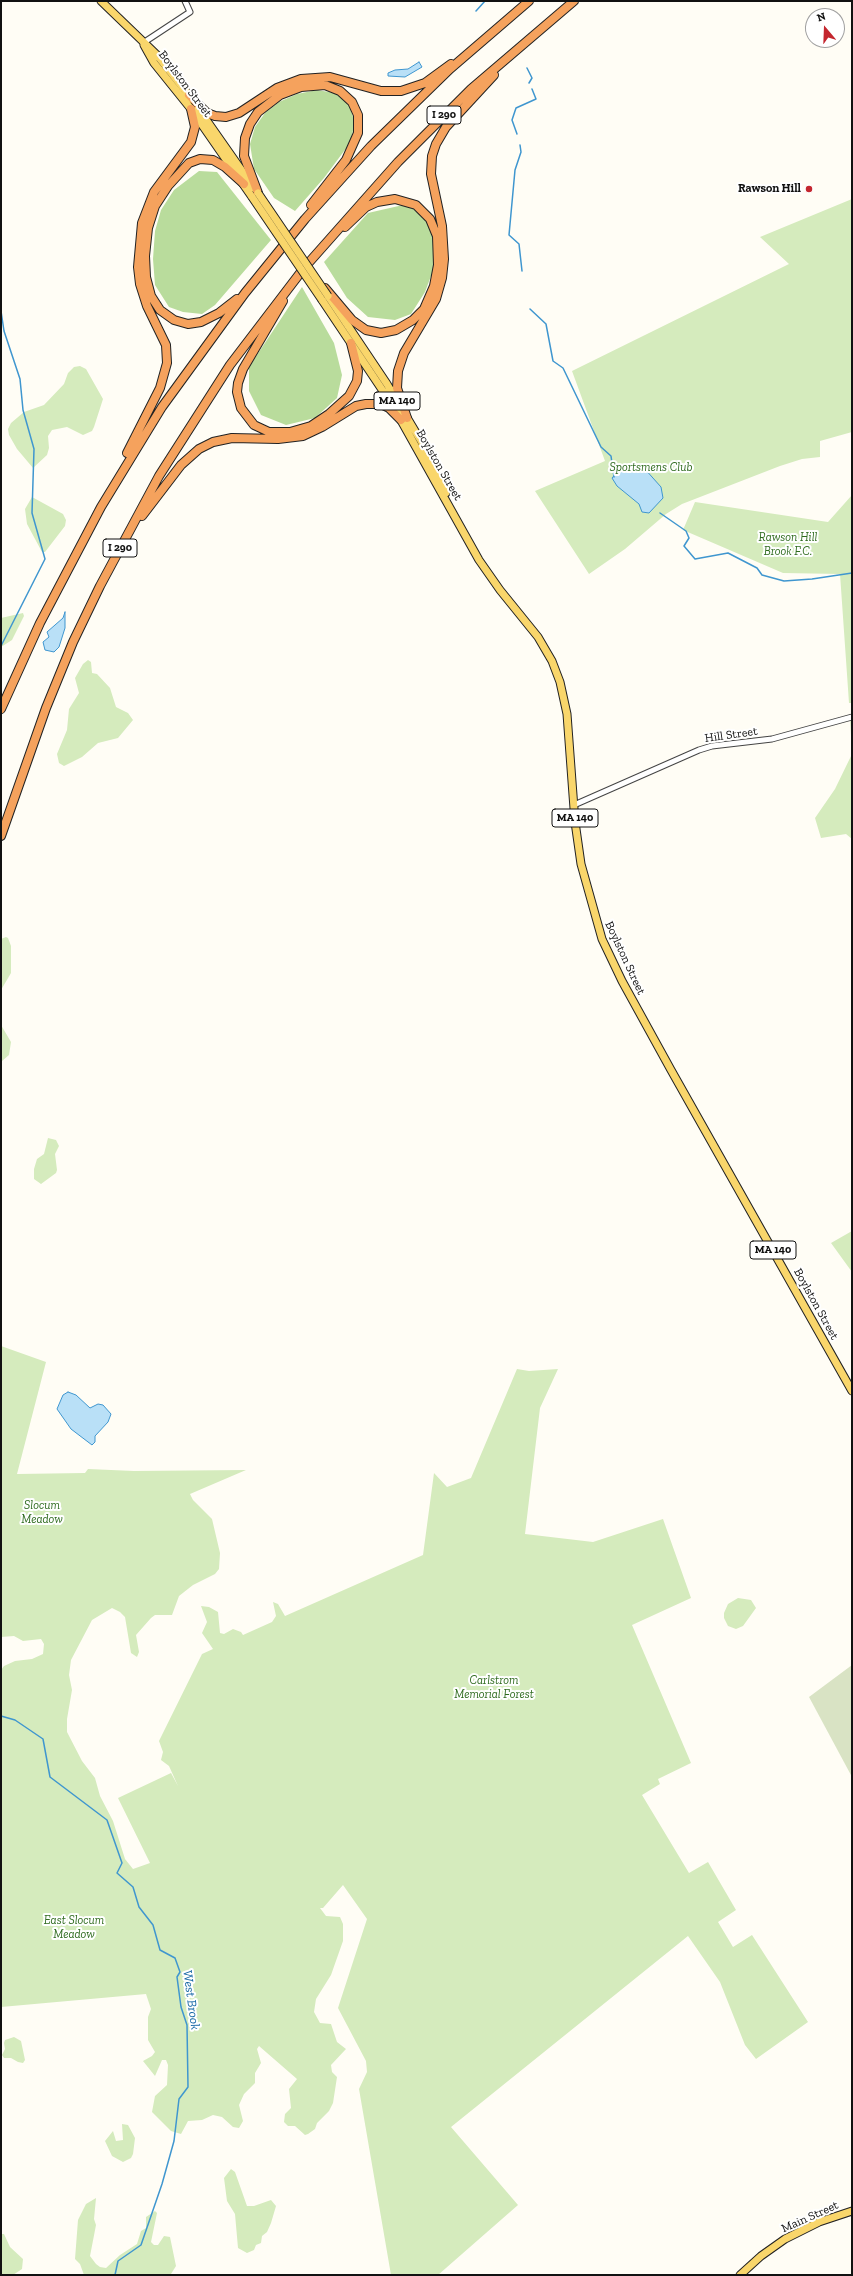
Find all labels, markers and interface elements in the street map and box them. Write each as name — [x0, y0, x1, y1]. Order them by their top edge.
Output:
north arrow — [805, 8, 845, 48]
text: N — [815, 10, 827, 25]
street label: Boylston Street — [155, 48, 215, 120]
road number: I 290 — [427, 106, 461, 124]
place label: Rawson Hill — [738, 182, 801, 196]
marker: Rawson Hill — [804, 184, 814, 194]
road number: MA 140 — [374, 392, 420, 410]
street label: Boylston Street — [413, 427, 465, 503]
park label: Sportsmens Club — [610, 461, 692, 475]
park label: Rawson Hill Brook F.C. — [759, 531, 817, 559]
road number: I 290 — [103, 539, 137, 557]
street label: Hill Street — [704, 724, 758, 746]
road number: MA 140 — [552, 809, 598, 827]
street label: Boylston Street — [602, 919, 648, 997]
road number: MA 140 — [750, 1241, 796, 1259]
street label: Boylston Street — [790, 1266, 842, 1342]
park label: Slocum Meadow — [21, 1499, 63, 1527]
park label: Carlstrom Memorial Forest — [454, 1674, 534, 1702]
park label: East Slocum Meadow — [44, 1914, 104, 1942]
water label: West Brook — [179, 1969, 203, 2031]
street label: Main Street — [779, 2198, 841, 2236]

